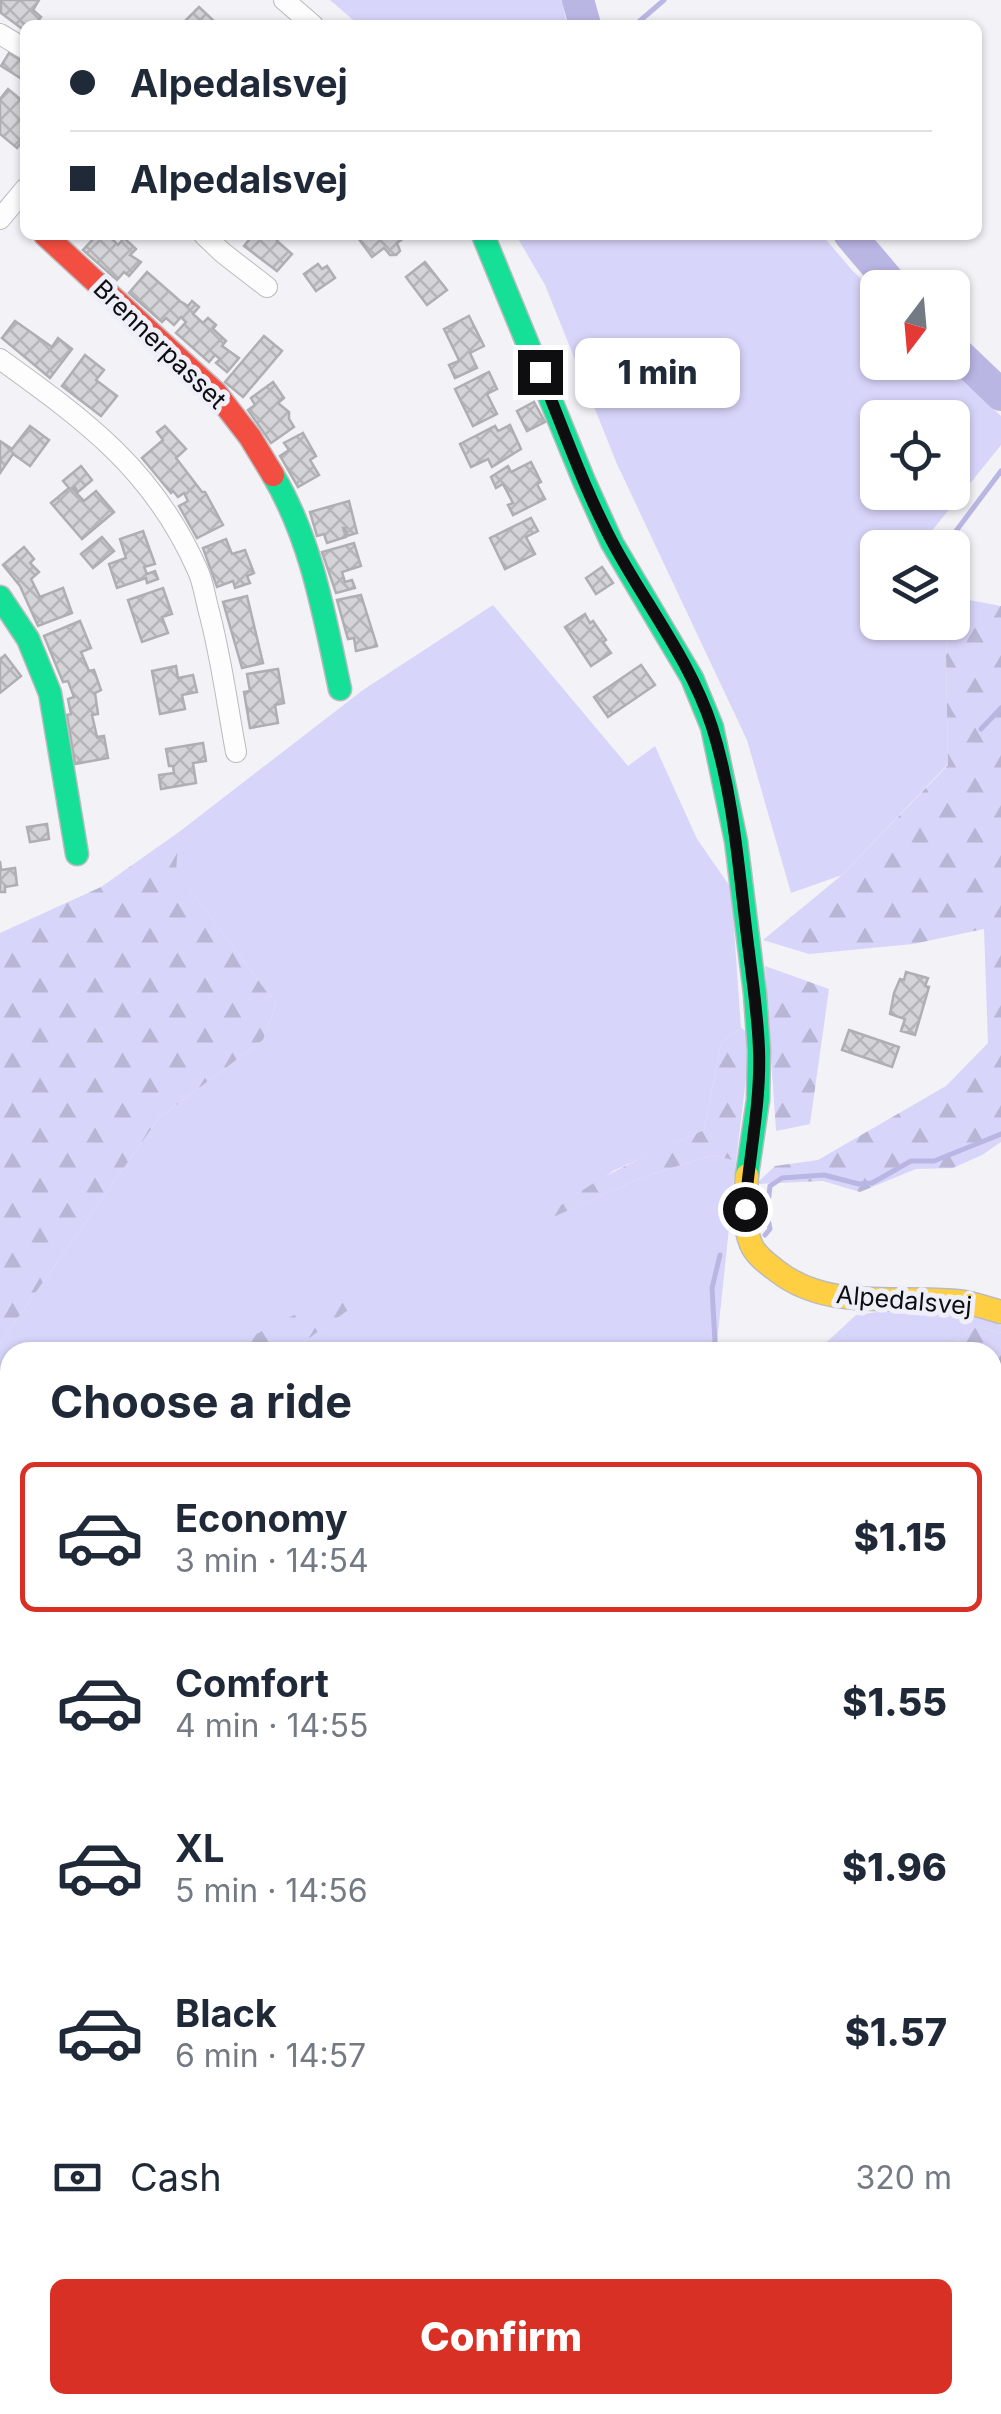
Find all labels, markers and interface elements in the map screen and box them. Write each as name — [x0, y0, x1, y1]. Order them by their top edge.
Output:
text: Alpedalsvej — [130, 60, 348, 106]
text: Alpedalsvej — [130, 156, 348, 202]
north arrow — [860, 270, 970, 380]
map controls — [860, 270, 970, 640]
street label: Brennerpasset — [88, 273, 232, 415]
callout: 1 min — [575, 337, 740, 407]
route end — [518, 350, 563, 395]
text: 1 min — [617, 353, 698, 392]
button: locate — [860, 400, 970, 510]
button: layers — [860, 530, 970, 640]
route start — [723, 1187, 768, 1232]
street label: Alpedalsvej — [835, 1279, 973, 1321]
text: Choose a ride — [50, 1374, 352, 1429]
icon: car — [55, 1492, 145, 1582]
text: Economy — [175, 1495, 348, 1541]
text: $1.15 — [854, 1514, 947, 1560]
text: 3 min · 14:54 — [175, 1541, 369, 1580]
icon: car — [55, 1657, 145, 1747]
text: Comfort — [175, 1660, 329, 1706]
text: $1.55 — [842, 1679, 947, 1725]
text: 4 min · 14:55 — [175, 1706, 368, 1745]
icon: car — [55, 1822, 145, 1912]
text: XL — [175, 1825, 225, 1871]
text: $1.96 — [842, 1844, 947, 1890]
text: 5 min · 14:56 — [175, 1871, 368, 1910]
icon: car — [55, 1987, 145, 2077]
text: Black — [175, 1990, 277, 2036]
text: $1.57 — [845, 2009, 947, 2055]
text: 6 min · 14:57 — [175, 2036, 366, 2075]
icon: cash — [50, 2150, 105, 2205]
text: Cash — [130, 2154, 222, 2200]
text: 320 m — [856, 2158, 952, 2197]
button: Confirm — [50, 2279, 952, 2394]

